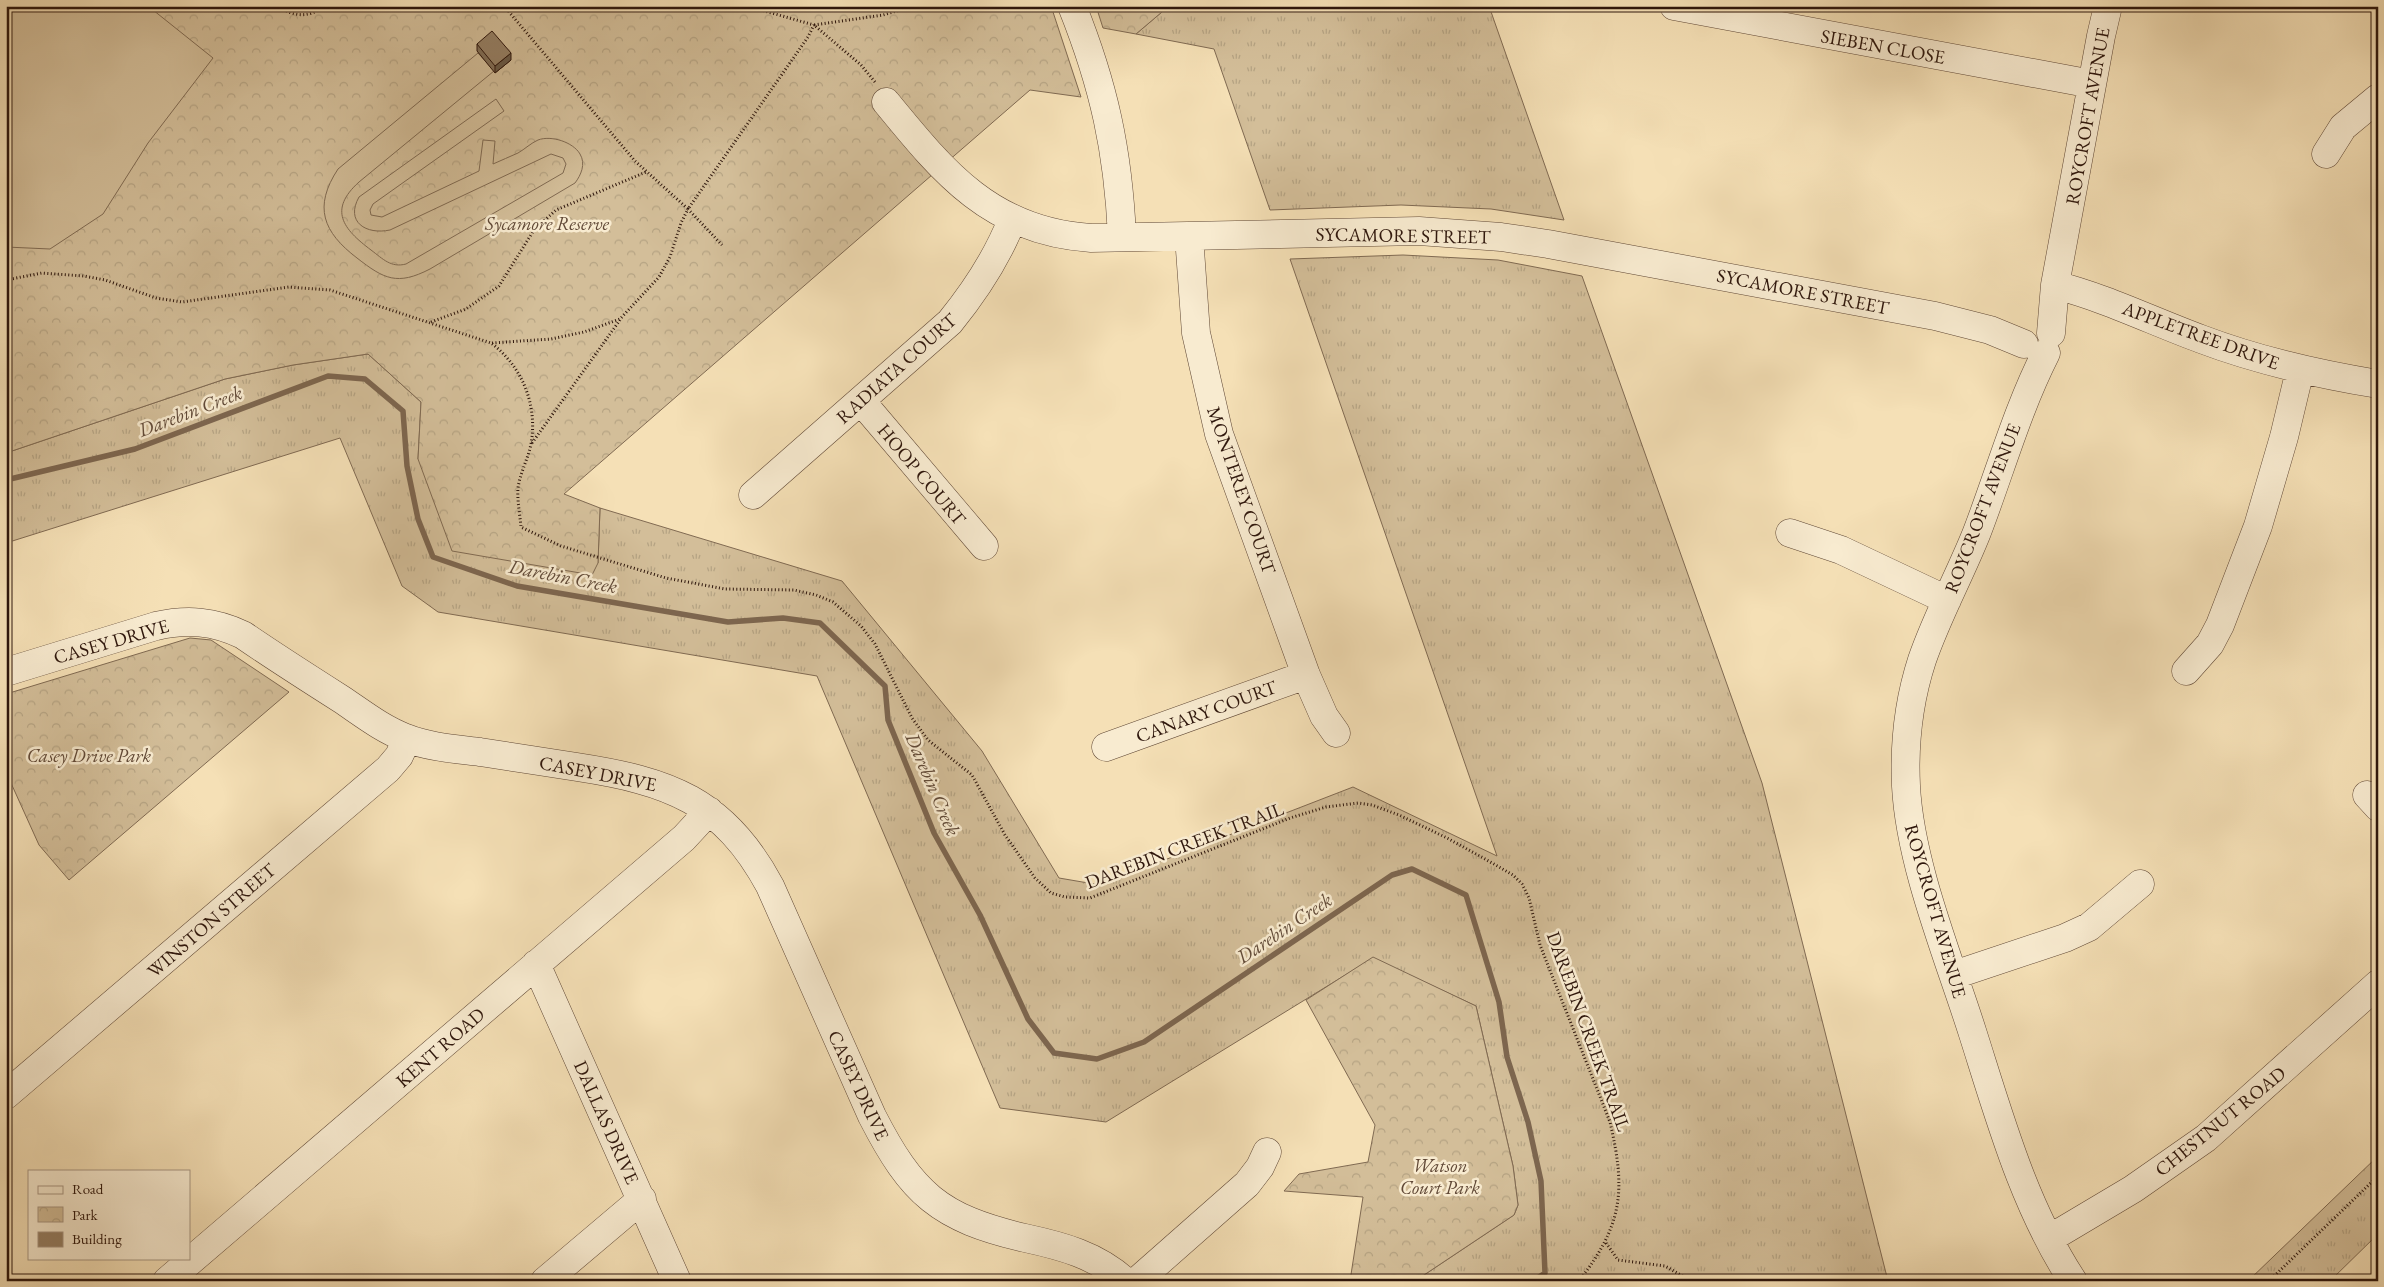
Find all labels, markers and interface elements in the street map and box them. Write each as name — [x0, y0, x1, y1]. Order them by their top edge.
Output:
street label: SIEBEN CLOSE — [1819, 23, 1947, 70]
street label: ROYCROFT AVENUE — [2060, 25, 2115, 207]
park label: Sycamore Reserve — [484, 211, 609, 236]
street label: SYCAMORE STREET — [1315, 221, 1491, 250]
street label: SYCAMORE STREET — [1715, 263, 1891, 321]
street label: APPLETREE DRIVE — [2118, 295, 2283, 376]
street label: RADIATA COURT — [831, 307, 962, 429]
water label: Darebin Creek — [133, 379, 246, 443]
street label: MONTEREY COURT — [1201, 403, 1282, 577]
street label: HOOP COURT — [872, 418, 972, 530]
street label: ROYCROFT AVENUE — [1939, 420, 2026, 597]
water label: Darebin Creek — [506, 553, 619, 599]
street label: CASEY DRIVE — [51, 613, 172, 670]
street label: CANARY COURT — [1132, 674, 1280, 749]
water label: Darebin Creek — [899, 727, 966, 840]
park label: Casey Drive Park — [27, 743, 152, 768]
street label: CASEY DRIVE — [537, 750, 659, 797]
street label: DAREBIN CREEK TRAIL — [1081, 796, 1287, 895]
street label: ROYCROFT AVENUE — [1899, 821, 1972, 1001]
street label: WINSTON STREET — [142, 857, 281, 983]
water label: Darebin Creek — [1230, 886, 1337, 970]
street label: DAREBIN CREEK TRAIL — [1541, 928, 1636, 1134]
street label: KENT ROAD — [391, 1002, 490, 1093]
street label: CASEY DRIVE — [822, 1026, 895, 1145]
street label: DALLAS DRIVE — [568, 1057, 645, 1188]
street label: CHESTNUT ROAD — [2150, 1061, 2291, 1182]
park label: Watson Court Park — [1400, 1153, 1480, 1200]
legend — [28, 1170, 190, 1260]
text: Road — [72, 1179, 104, 1198]
text: Park — [72, 1205, 99, 1224]
text: Building — [72, 1229, 122, 1248]

